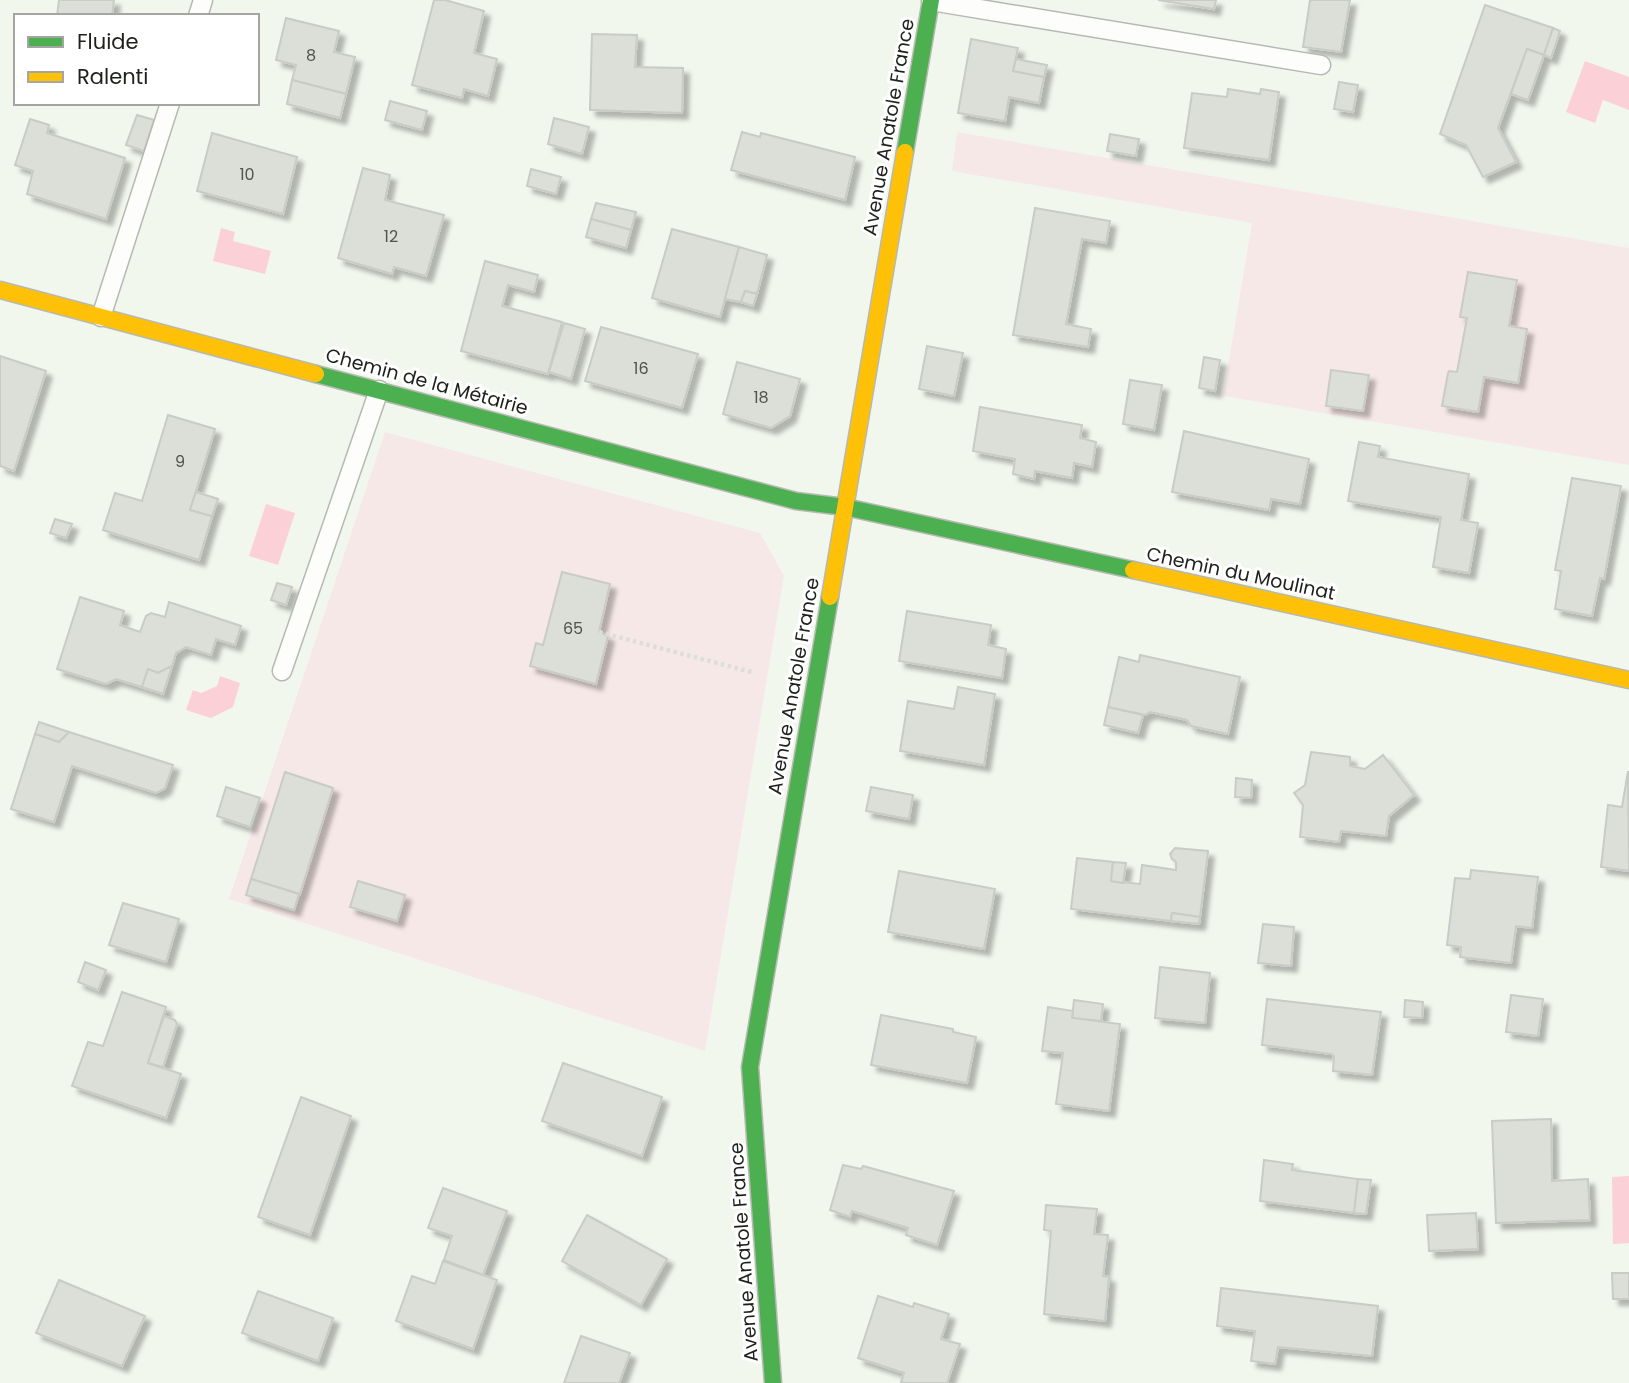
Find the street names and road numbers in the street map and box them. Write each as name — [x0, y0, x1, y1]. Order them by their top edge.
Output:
street label: Avenue Anatole France — [856, 17, 921, 238]
street label: Chemin de la Métairie — [323, 341, 531, 422]
street label: Chemin du Moulinat — [1144, 540, 1338, 607]
street label: Avenue Anatole France — [761, 576, 826, 797]
street label: Avenue Anatole France — [722, 1141, 765, 1363]

